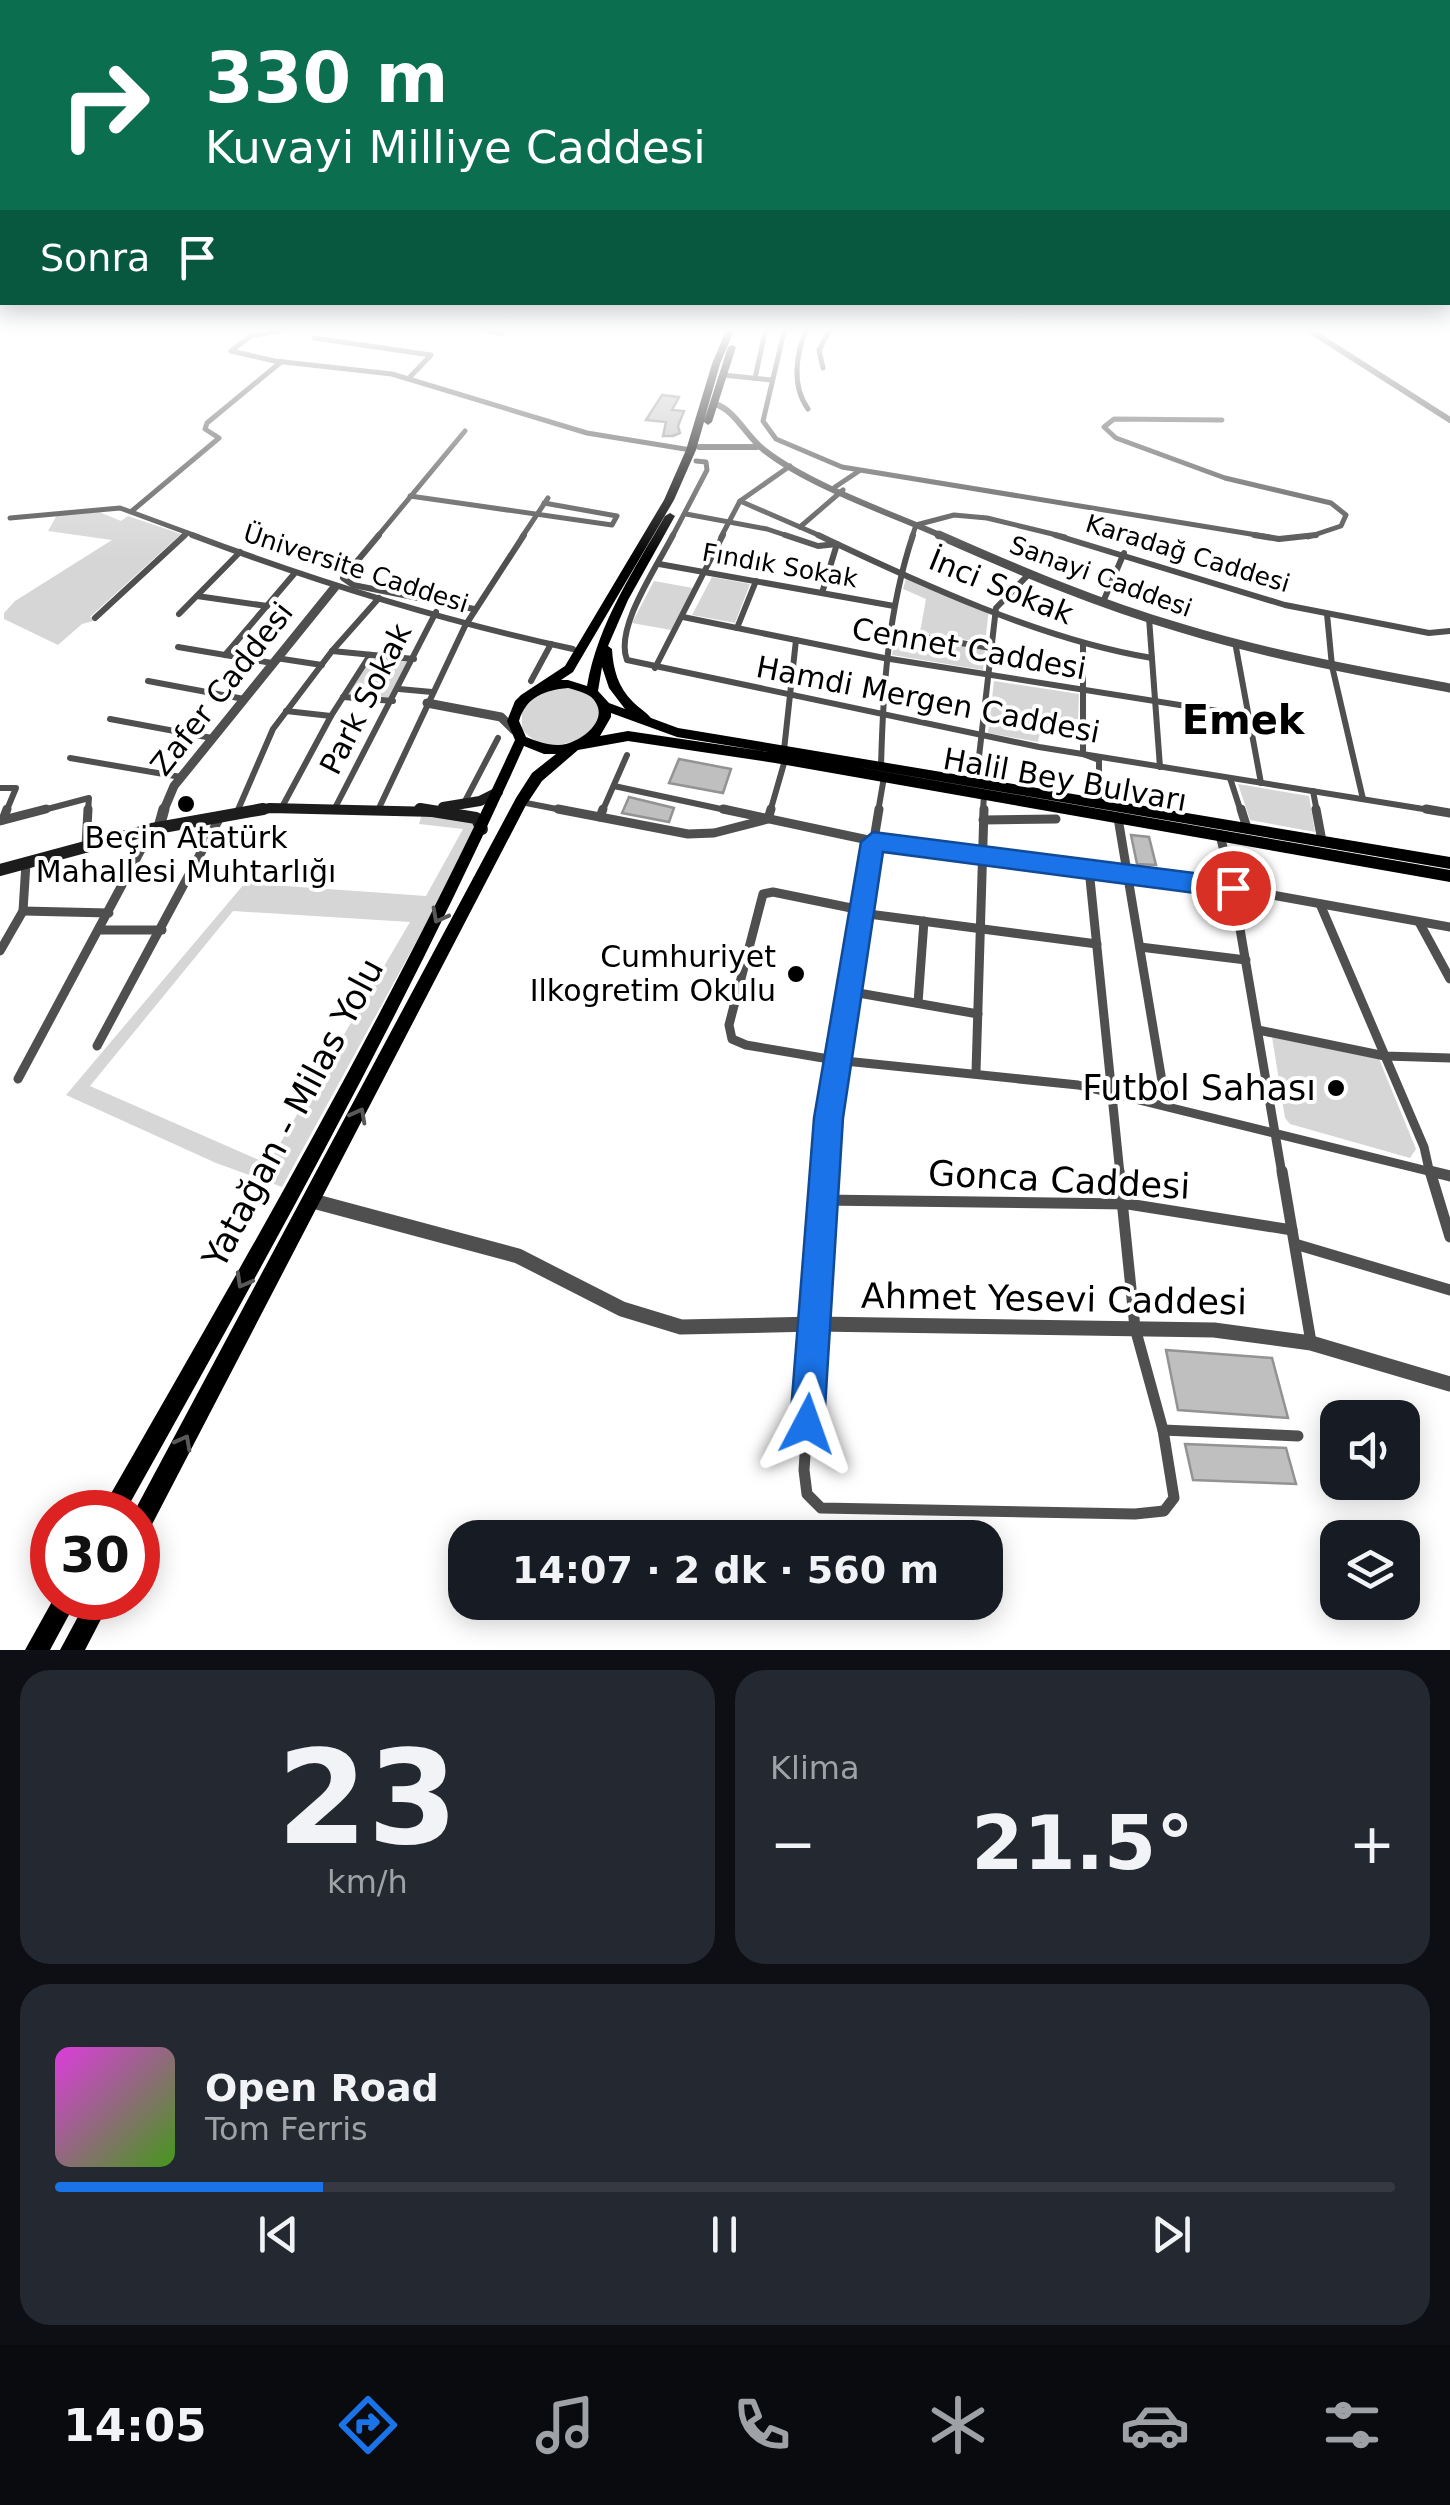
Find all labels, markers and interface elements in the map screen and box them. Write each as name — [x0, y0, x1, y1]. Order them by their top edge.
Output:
text: 330 m — [205, 37, 448, 119]
icon: right — [40, 40, 170, 170]
text: Kuvayi Milliye Caddesi — [205, 121, 706, 174]
icon: arrive — [170, 230, 225, 285]
text: Sonra — [40, 236, 150, 280]
street label: Karadağ Caddesi — [1082, 509, 1293, 598]
street label: Üniversite Caddesi — [240, 518, 472, 619]
street label: Sanayi Caddesi — [1006, 530, 1196, 623]
street label: Fındık Sokak — [700, 538, 860, 594]
street label: İnci Sokak — [924, 542, 1079, 632]
street label: Zafer Caddesi — [143, 595, 300, 782]
street label: Cennet Caddesi — [849, 611, 1089, 686]
street label: Park Sokak — [313, 617, 419, 780]
street label: Hamdi Mergen Caddesi — [753, 649, 1103, 750]
district label: Emek — [1182, 697, 1306, 743]
street label: Halil Bey Bulvarı — [941, 741, 1190, 818]
marker: Beçin Atatürk Mahallesi Muhtarlığı — [175, 793, 197, 815]
place label: Beçin Atatürk Mahallesi Muhtarlığı — [36, 820, 336, 889]
pin — [1191, 846, 1276, 931]
icon: arrive — [1206, 861, 1261, 916]
one-way arrow — [431, 906, 451, 924]
place label: Cumhuriyet Ilkogretim Okulu — [530, 939, 776, 1008]
street label: Yatağan - Milas Yolu — [194, 952, 392, 1275]
marker: Cumhuriyet Ilkogretim Okulu — [785, 963, 807, 985]
place label: Futbol Sahası — [1082, 1068, 1316, 1108]
marker: Futbol Sahası — [1325, 1077, 1347, 1099]
one-way arrow — [346, 1107, 366, 1125]
street label: Gonca Caddesi — [927, 1153, 1191, 1207]
one-way arrow — [235, 1270, 255, 1288]
street label: Ahmet Yesevi Caddesi — [861, 1276, 1247, 1322]
position arrow — [755, 1372, 859, 1476]
map controls — [1320, 1400, 1420, 1620]
button: sound — [1320, 1400, 1420, 1500]
one-way arrow — [171, 1435, 191, 1453]
speed limit sign: 30 — [30, 1490, 160, 1620]
button: layers — [1320, 1520, 1420, 1620]
text: 14:07 · 2 dk · 560 m — [512, 1548, 939, 1592]
text: 23 — [277, 1722, 458, 1874]
text: Klima — [770, 1749, 860, 1787]
text: 21.5° — [971, 1799, 1194, 1887]
text: − — [770, 1812, 816, 1876]
text: + — [1349, 1812, 1395, 1876]
text: km/h — [327, 1863, 408, 1901]
text: Open Road — [205, 2066, 439, 2110]
text: Tom Ferris — [205, 2110, 368, 2148]
icon: previous — [251, 2207, 306, 2262]
icon: pause — [697, 2207, 752, 2262]
icon: next — [1144, 2207, 1199, 2262]
icon: directions — [333, 2390, 403, 2460]
icon: music — [530, 2390, 600, 2460]
icon: phone — [727, 2390, 797, 2460]
icon: climate — [923, 2390, 993, 2460]
icon: car — [1120, 2390, 1190, 2460]
icon: filters — [1317, 2390, 1387, 2460]
text: 14:05 — [63, 2399, 207, 2452]

